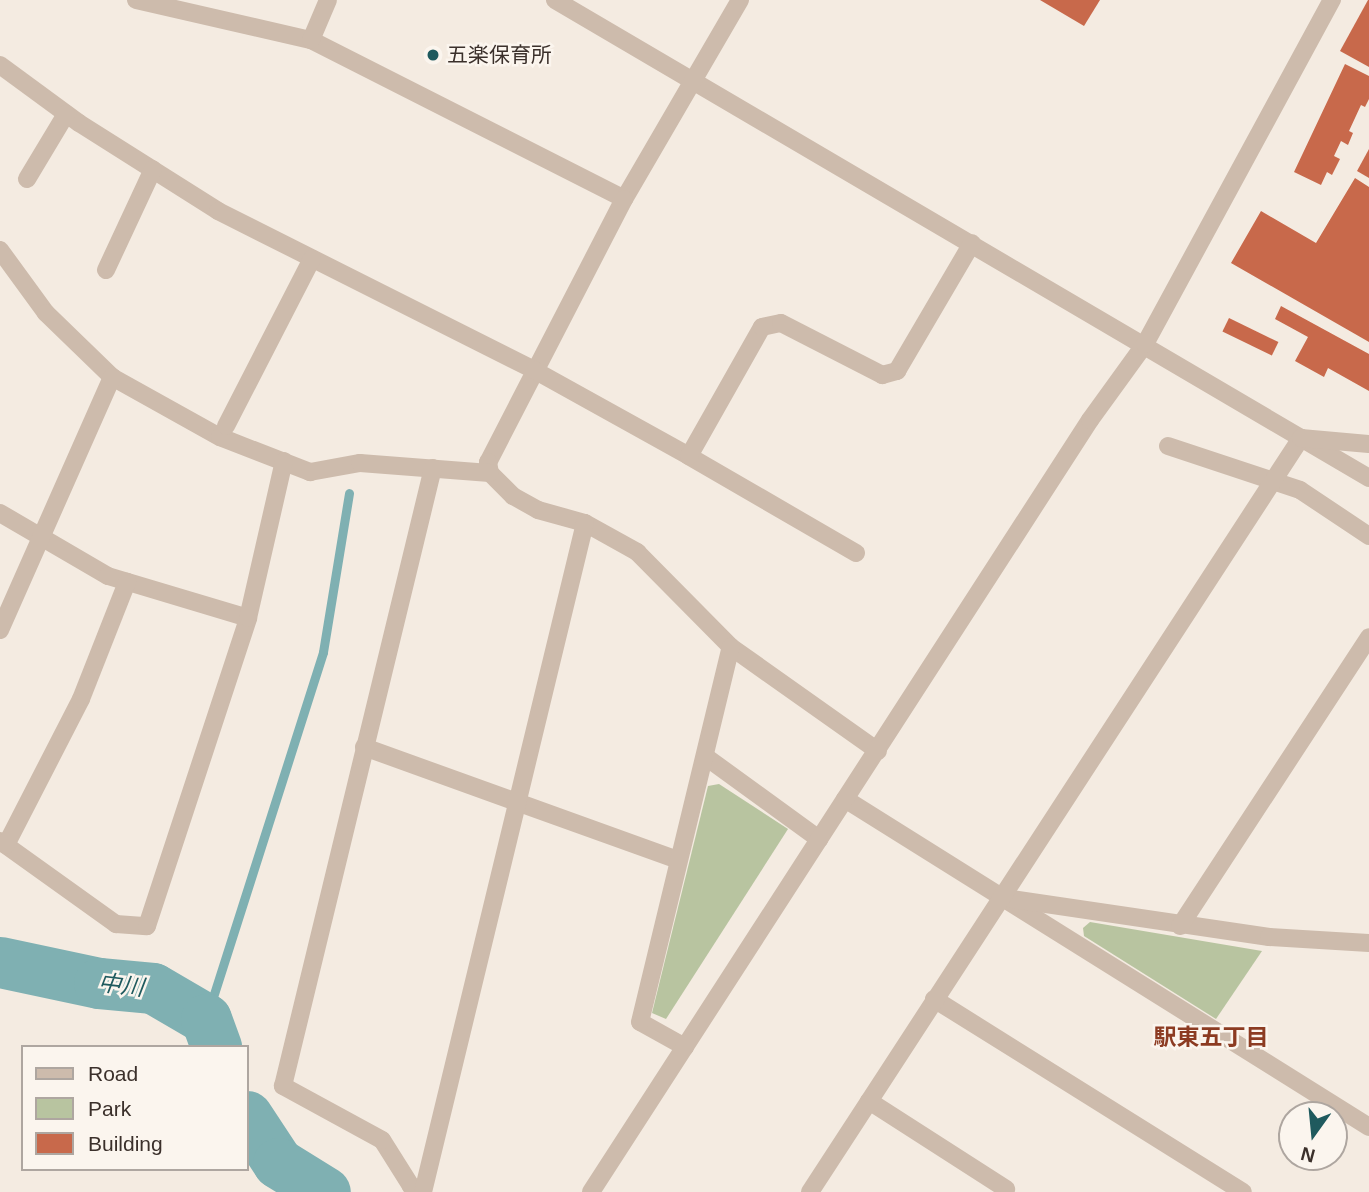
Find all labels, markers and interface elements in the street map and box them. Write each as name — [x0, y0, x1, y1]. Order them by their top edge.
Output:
place label: 五楽保育所 — [447, 42, 552, 68]
marker: 五楽保育所 — [425, 47, 441, 63]
water label: 中川 — [96, 968, 146, 1002]
district label: 駅東五丁目 — [1154, 1023, 1268, 1051]
legend — [21, 1045, 248, 1171]
text: Road — [88, 1062, 138, 1085]
text: Park — [88, 1097, 131, 1120]
north arrow — [1278, 1101, 1348, 1171]
text: Building — [88, 1132, 163, 1155]
text: N — [1299, 1143, 1317, 1167]

